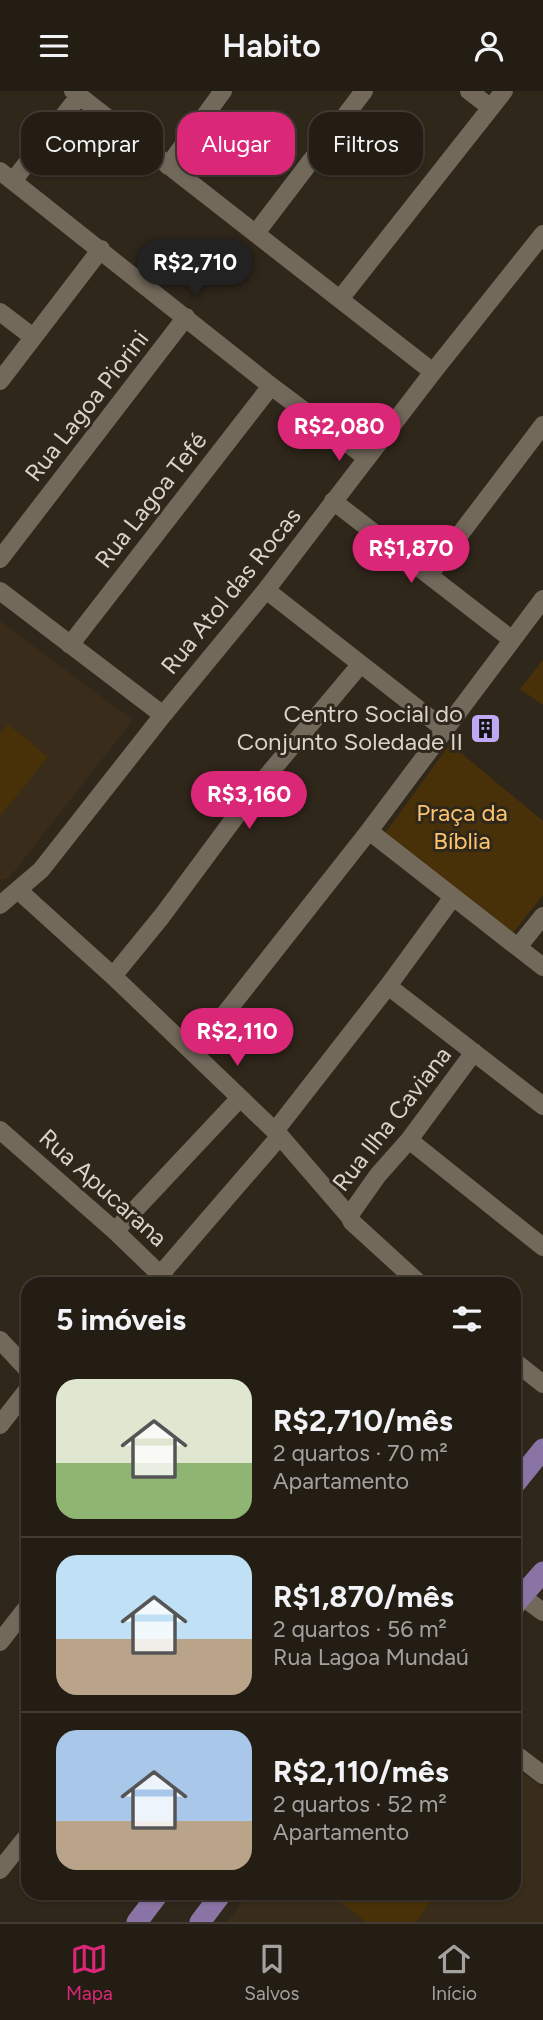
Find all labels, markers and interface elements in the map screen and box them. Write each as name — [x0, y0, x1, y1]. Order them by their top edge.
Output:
icon: menu — [35, 27, 73, 65]
text: Habito — [222, 27, 321, 65]
icon: person — [470, 27, 508, 65]
chip: Comprar — [21, 112, 163, 175]
chip: Alugar — [177, 112, 295, 175]
chip: Filtros — [309, 112, 423, 175]
pin: R$2,710 — [130, 239, 260, 299]
text: R$2,710 — [153, 248, 237, 276]
street label: Rua Lagoa Piorini — [19, 324, 155, 487]
pin: R$2,080 — [274, 403, 404, 463]
text: R$2,080 — [294, 412, 384, 440]
street label: Rua Lagoa Tefé — [89, 426, 213, 573]
street label: Rua Atol das Rocas — [155, 502, 307, 680]
pin: R$1,870 — [346, 525, 476, 585]
text: R$1,870 — [369, 534, 453, 562]
place label: Centro Social do Conjunto Soledade II — [237, 699, 463, 756]
building icon: Centro Social do Conjunto Soledade II — [469, 711, 503, 745]
pin: R$3,160 — [184, 771, 314, 831]
text: R$3,160 — [207, 780, 291, 808]
park label: Praça da Bíblia — [416, 798, 508, 855]
pin: R$2,110 — [172, 1009, 302, 1068]
text: R$2,110 — [196, 1017, 278, 1045]
street label: Rua Ilha Caviana — [326, 1041, 457, 1197]
street label: Rua Apucarana — [34, 1123, 173, 1252]
icon: filters — [448, 1300, 486, 1338]
text: 5 imóveis — [56, 1301, 186, 1338]
text: R$2,710/mês — [273, 1402, 453, 1439]
icon: home — [112, 1407, 196, 1491]
text: 2 quartos · 70 m² — [273, 1439, 448, 1467]
text: Apartamento — [273, 1467, 409, 1495]
text: R$1,870/mês — [273, 1578, 454, 1615]
icon: home — [112, 1583, 196, 1667]
text: 2 quartos · 56 m² — [273, 1615, 447, 1643]
text: Rua Lagoa Mundaú — [273, 1643, 469, 1671]
text: R$2,110/mês — [273, 1753, 449, 1790]
icon: home — [112, 1758, 196, 1842]
text: 2 quartos · 52 m² — [273, 1790, 447, 1818]
text: Apartamento — [273, 1818, 409, 1846]
tab: Mapa — [66, 1940, 113, 2005]
tab: Salvos — [244, 1940, 299, 2005]
tab: Início — [431, 1940, 477, 2005]

